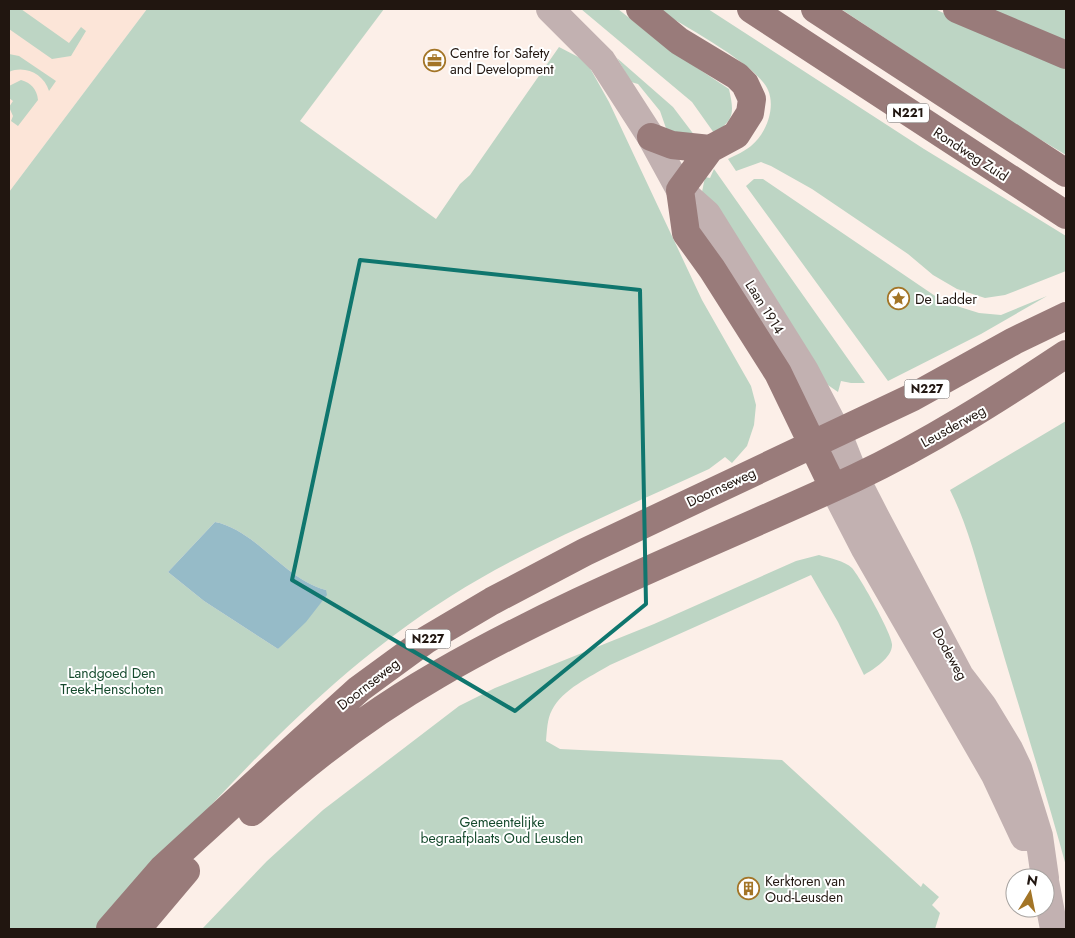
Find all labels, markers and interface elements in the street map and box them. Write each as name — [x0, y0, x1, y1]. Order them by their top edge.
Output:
place label: Centre for Safety and Development — [450, 43, 554, 79]
office icon: Centre for Safety and Development — [422, 49, 446, 73]
road number: N221 — [887, 104, 929, 122]
street label: Rondweg Zuid — [930, 122, 1012, 186]
street label: Laan 1914 — [741, 276, 789, 338]
place icon: De Ladder — [887, 287, 911, 311]
place label: De Ladder — [915, 289, 977, 309]
road number: N227 — [904, 379, 950, 398]
street label: Leusderweg — [917, 400, 989, 452]
street label: Doornseweg — [683, 462, 759, 512]
street label: Dodeweg — [928, 624, 972, 684]
road number: N227 — [406, 630, 450, 648]
street label: Doornseweg — [333, 653, 403, 715]
park label: Landgoed Den Treek-Henschoten — [60, 663, 164, 699]
park label: Gemeentelijke begraafplaats Oud Leusden — [421, 812, 583, 848]
north arrow — [1005, 868, 1055, 918]
text: N — [1025, 869, 1039, 891]
place label: Kerktoren van Oud-Leusden — [765, 871, 845, 907]
building icon: Kerktoren van Oud-Leusden — [737, 877, 761, 901]

